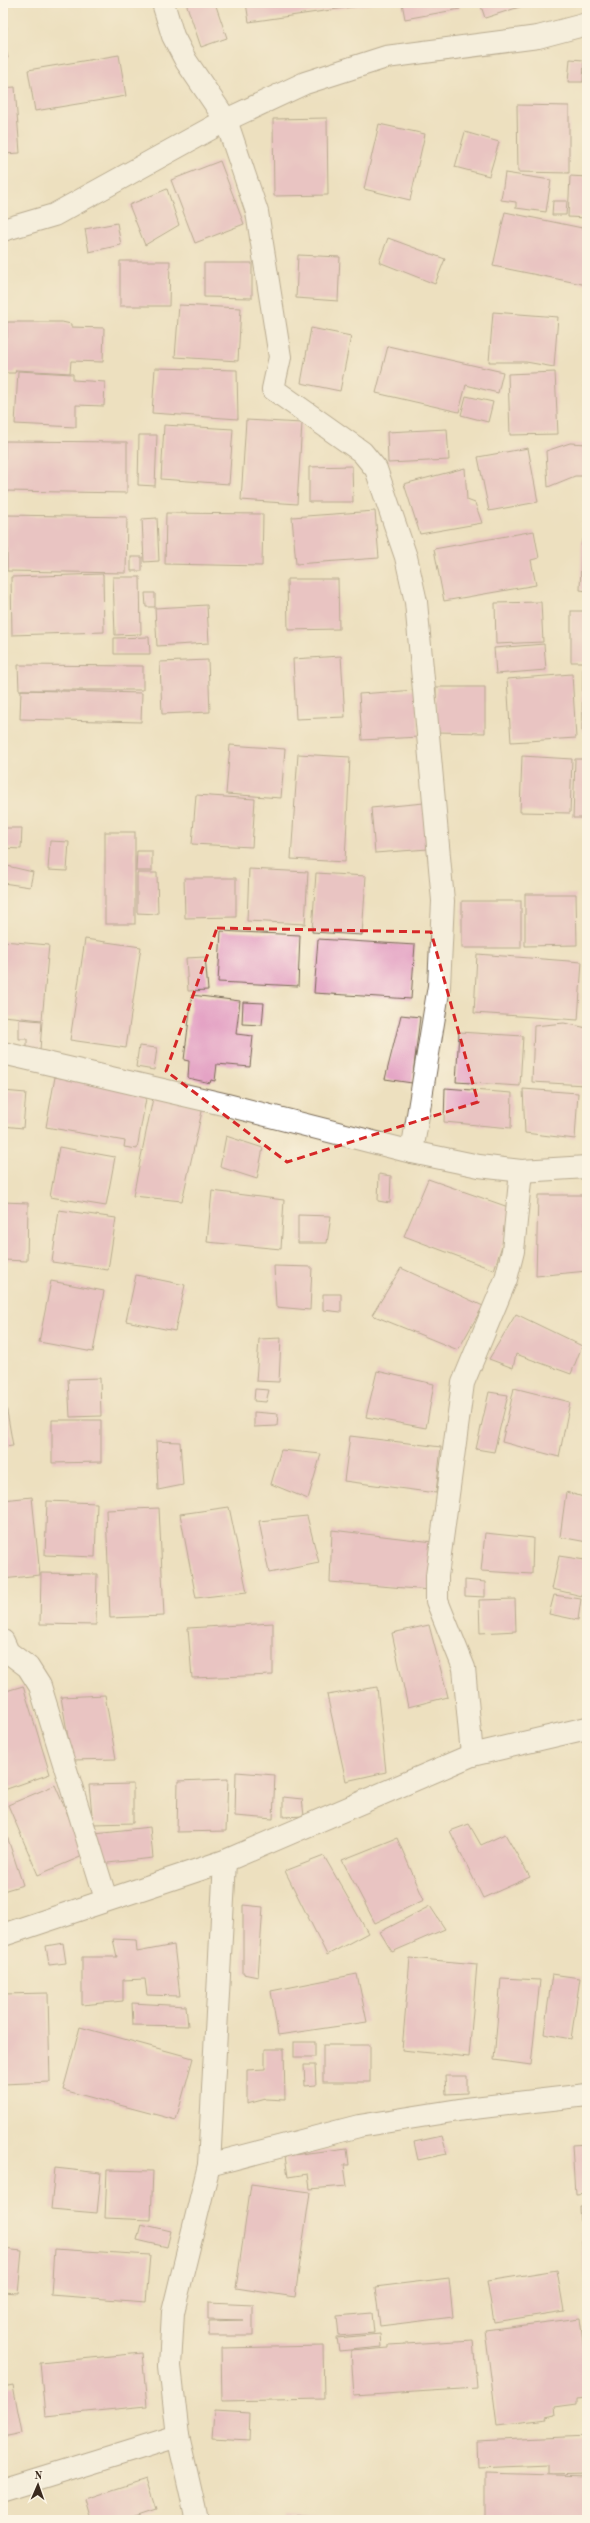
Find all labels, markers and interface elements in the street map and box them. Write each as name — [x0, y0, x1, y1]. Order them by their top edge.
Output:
north arrow — [18, 2465, 58, 2505]
text: N — [34, 2471, 43, 2482]

